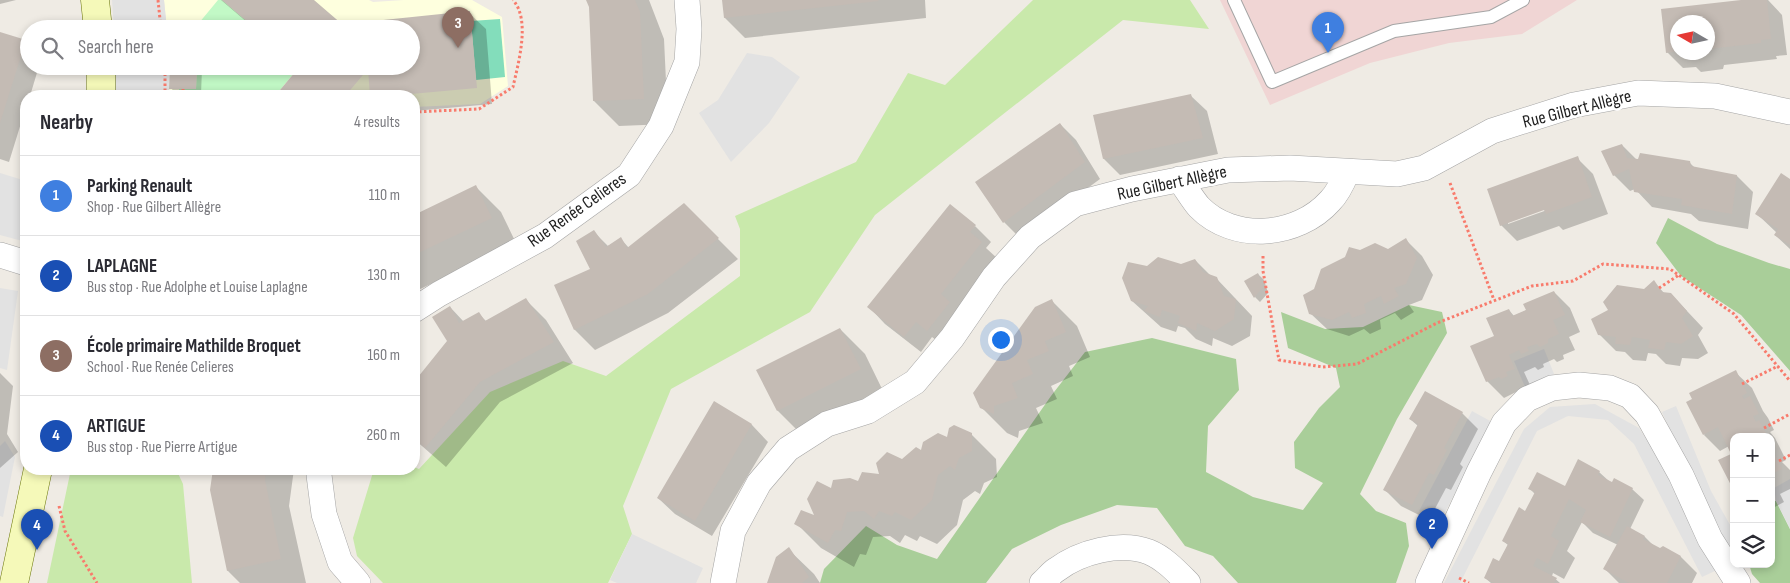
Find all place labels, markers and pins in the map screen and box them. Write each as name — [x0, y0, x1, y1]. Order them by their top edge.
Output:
pin: 3 — [442, 7, 474, 48]
pin: 1 — [1312, 12, 1344, 53]
pin: 2 — [1416, 508, 1448, 549]
pin: 4 — [21, 509, 53, 550]

